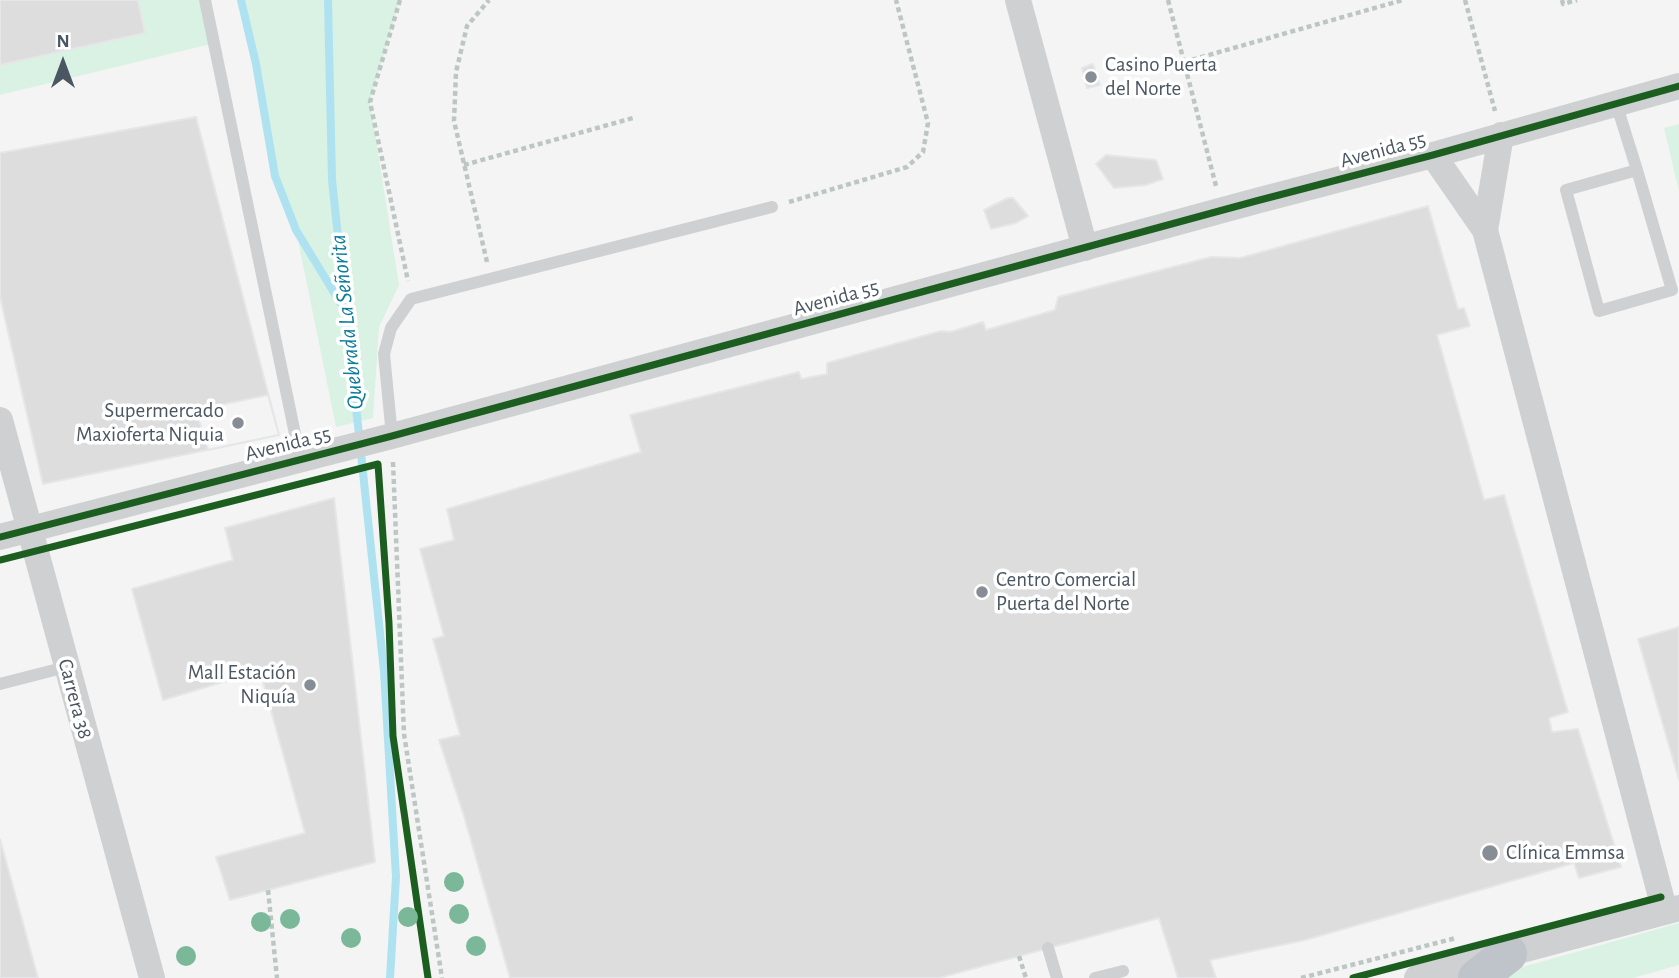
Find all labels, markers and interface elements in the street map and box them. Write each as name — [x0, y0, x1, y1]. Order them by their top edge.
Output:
north arrow — [28, 28, 98, 98]
text: N — [56, 32, 70, 51]
place label: Casino Puerta del Norte — [1105, 52, 1217, 102]
marker: Casino Puerta del Norte — [1083, 69, 1099, 85]
street label: Avenida 55 — [1337, 127, 1429, 173]
water label: Quebrada La Señorita — [324, 233, 370, 411]
street label: Avenida 55 — [790, 275, 882, 321]
place label: Supermercado Maxioferta Niquia — [76, 398, 224, 448]
marker: Supermercado Maxioferta Niquia — [230, 415, 246, 431]
street label: Avenida 55 — [242, 421, 334, 467]
place label: Centro Comercial Puerta del Norte — [996, 567, 1136, 617]
marker: Centro Comercial Puerta del Norte — [974, 584, 990, 600]
street label: Carrera 38 — [52, 656, 98, 742]
place label: Mall Estación Niquía — [188, 660, 296, 710]
marker: Mall Estación Niquía — [302, 677, 318, 693]
place label: Clínica Emmsa — [1506, 840, 1625, 866]
marker: Clínica Emmsa — [1480, 843, 1500, 863]

